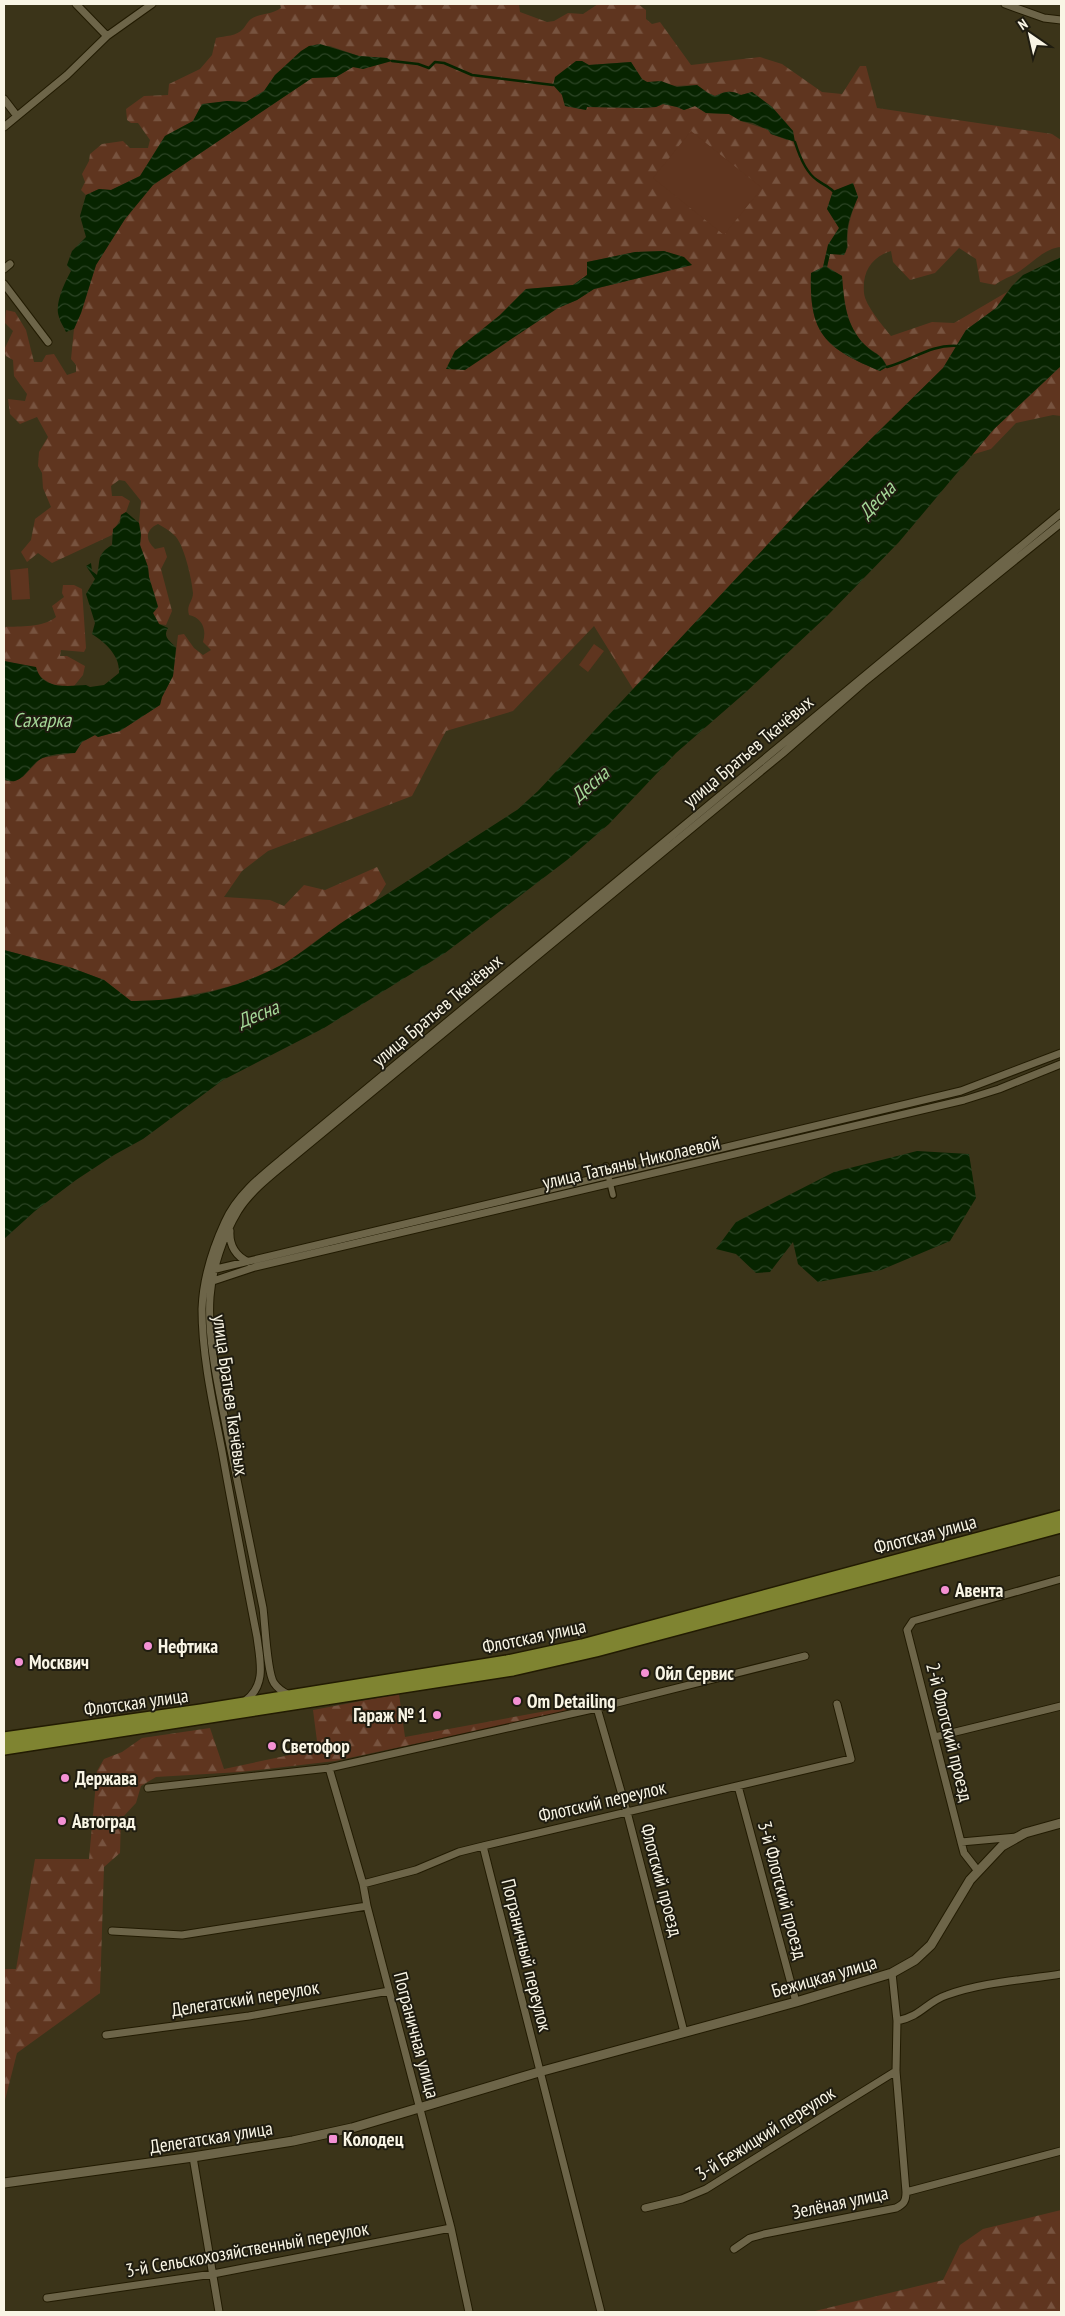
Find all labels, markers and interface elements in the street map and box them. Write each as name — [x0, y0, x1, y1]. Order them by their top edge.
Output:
north arrow — [1005, 10, 1055, 60]
text: N — [1015, 15, 1031, 34]
water label: Десна — [852, 475, 902, 525]
street label: улица Братьев Ткачёвых — [678, 690, 818, 812]
water label: Сахарка — [13, 707, 72, 733]
water label: Десна — [565, 760, 615, 808]
street label: улица Братьев Ткачёвых — [367, 949, 507, 1071]
water label: Десна — [233, 994, 283, 1034]
street label: улица Татьяны Николаевой — [540, 1130, 722, 1194]
street label: улица Братьев Ткачёвых — [208, 1313, 254, 1477]
street label: Флотская улица — [871, 1509, 979, 1559]
place label: Авента — [954, 1578, 1004, 1602]
marker: Авента — [939, 1584, 951, 1596]
street label: Флотская улица — [480, 1613, 588, 1659]
place label: Нефтика — [158, 1634, 218, 1658]
marker: Нефтика — [142, 1640, 154, 1652]
place label: Москвич — [29, 1650, 89, 1674]
marker: Москвич — [13, 1656, 25, 1668]
street label: 2-й Флотский проезд — [921, 1660, 979, 1804]
place label: Ойл Сервис — [655, 1661, 734, 1685]
marker: Ойл Сервис — [639, 1667, 651, 1679]
street label: Флотская улица — [82, 1683, 190, 1721]
place label: Om Detailing — [527, 1689, 616, 1713]
marker: Om Detailing — [511, 1695, 523, 1707]
place label: Гараж № 1 — [353, 1703, 427, 1727]
marker: Гараж № 1 — [431, 1709, 443, 1721]
place label: Светофор — [282, 1734, 350, 1758]
marker: Светофор — [266, 1740, 278, 1752]
place label: Держава — [75, 1766, 137, 1790]
marker: Держава — [59, 1772, 71, 1784]
street label: Флотский переулок — [536, 1775, 669, 1827]
place label: Автоград — [71, 1809, 136, 1833]
marker: Автоград — [56, 1815, 68, 1827]
street label: 3-й Флотский проезд — [753, 1818, 813, 1962]
street label: Флотский проезд — [635, 1821, 689, 1939]
street label: Пограничный переулок — [496, 1876, 558, 2035]
street label: Бежицкая улица — [769, 1950, 879, 2002]
street label: Пограничная улица — [389, 1969, 445, 2101]
street label: Делегатский переулок — [170, 1974, 321, 2022]
street label: 3-й Бежицкий переулок — [691, 2080, 840, 2185]
street label: Делегатская улица — [148, 2115, 274, 2159]
place label: Колодец — [343, 2127, 404, 2151]
marker: Колодец — [327, 2133, 339, 2145]
street label: Зелёная улица — [790, 2180, 890, 2224]
street label: 3-й Сельскохозяйственный переулок — [124, 2216, 371, 2282]

